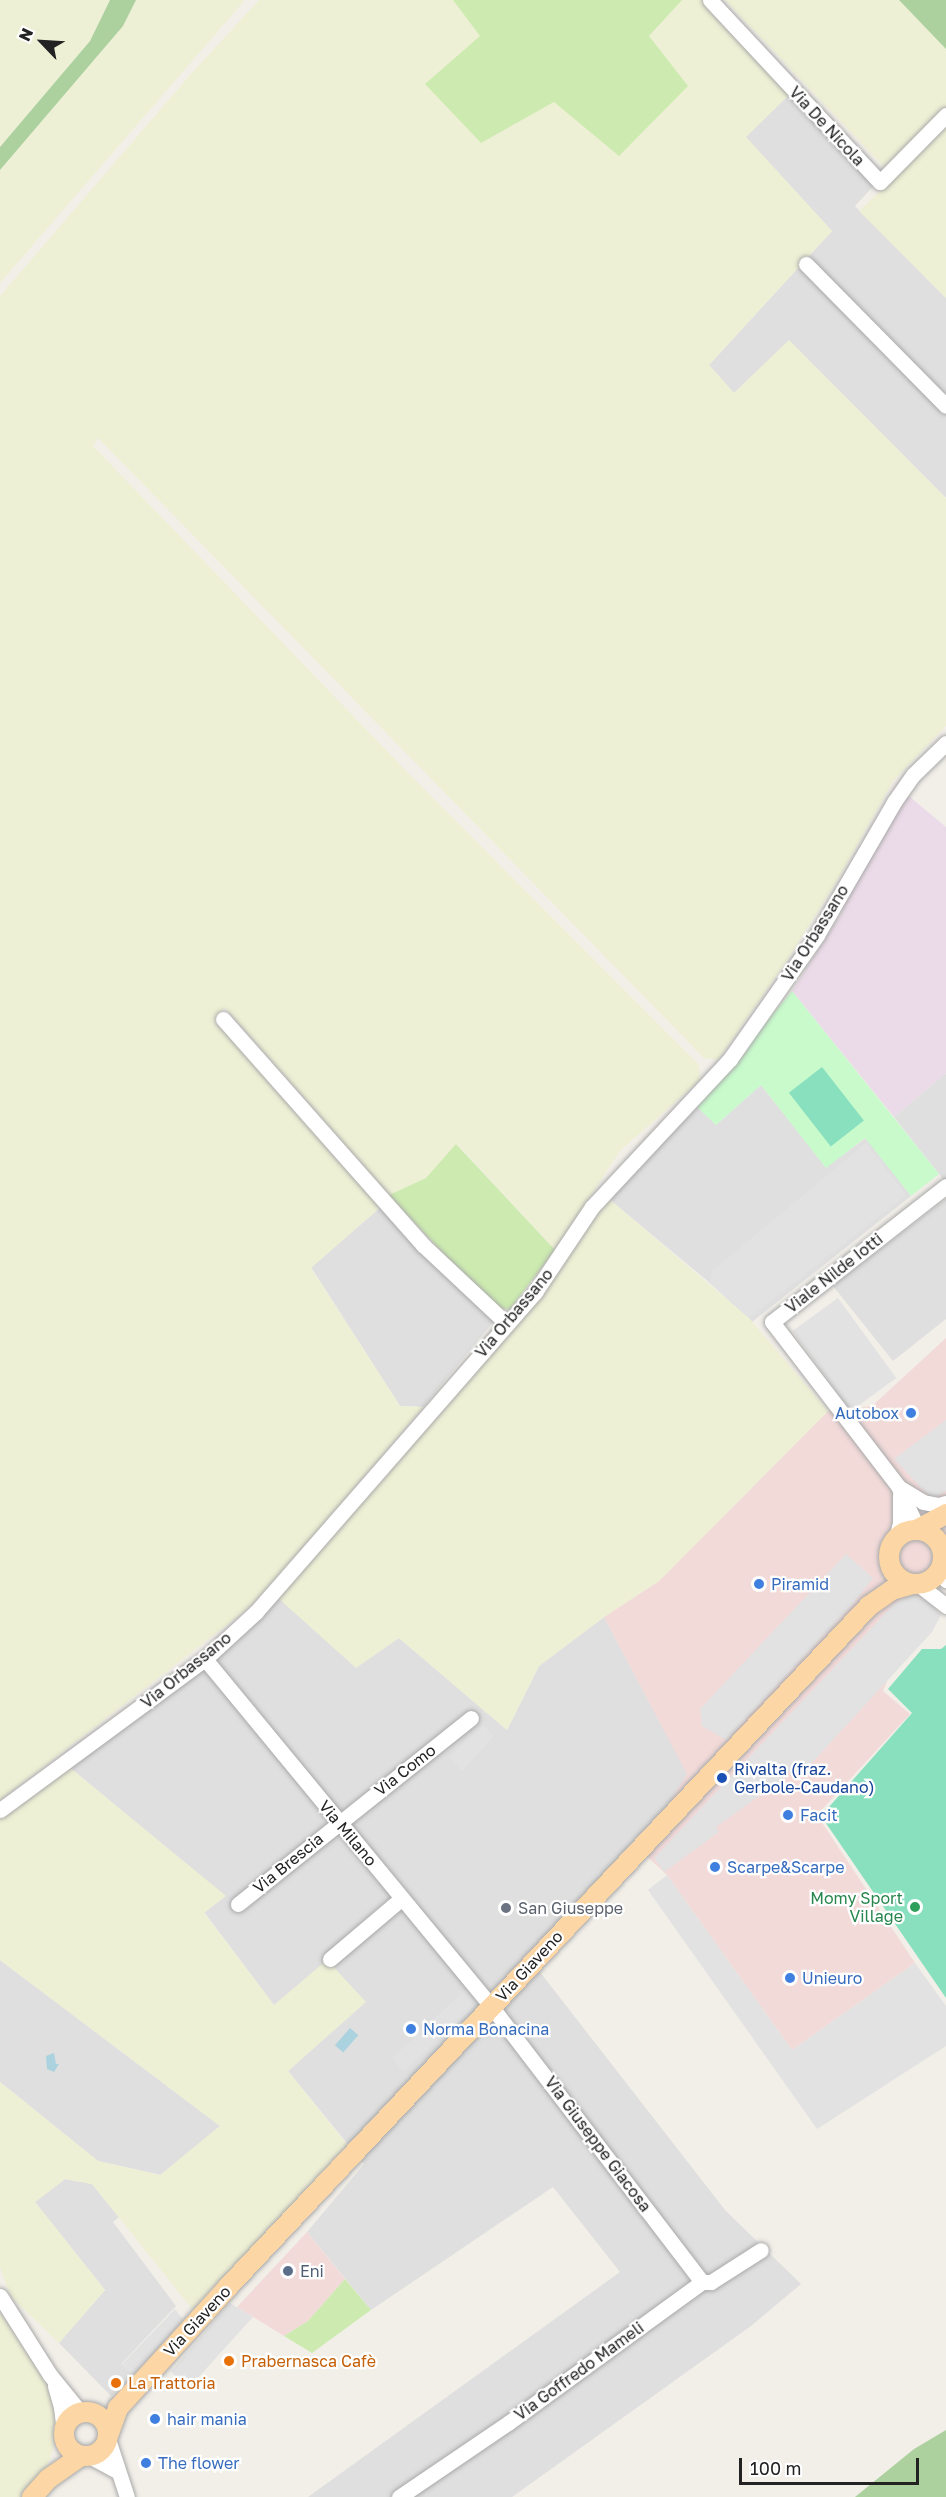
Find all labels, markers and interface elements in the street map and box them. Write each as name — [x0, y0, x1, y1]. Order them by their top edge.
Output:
north arrow — [12, 12, 72, 72]
text: N — [14, 25, 37, 44]
street label: Via De Nicola — [785, 82, 869, 170]
street label: Via Orbassano — [778, 881, 852, 985]
street label: Viale Nilde Iotti — [781, 1229, 887, 1317]
street label: Via Orbassano — [471, 1265, 557, 1361]
place label: Autobox — [835, 1403, 899, 1423]
marker: Autobox — [904, 1406, 918, 1420]
place label: Piramid — [771, 1574, 829, 1594]
marker: Piramid — [752, 1577, 766, 1591]
street label: Via Orbassano — [137, 1628, 235, 1712]
street label: Via Como — [371, 1740, 439, 1800]
place label: Rivalta (fraz. Gerbole-Caudano) — [734, 1759, 875, 1797]
marker: Rivalta (fraz. Gerbole-Caudano) — [715, 1771, 729, 1785]
street label: Via Milano — [315, 1796, 381, 1870]
place label: Facit — [800, 1805, 838, 1825]
marker: Facit — [781, 1808, 795, 1822]
street label: Via Brescia — [249, 1829, 327, 1897]
place label: Scarpe&Scarpe — [727, 1857, 844, 1877]
marker: Scarpe&Scarpe — [708, 1860, 722, 1874]
place label: Momy Sport Village — [810, 1888, 903, 1926]
place label: San Giuseppe — [518, 1898, 623, 1918]
marker: Momy Sport Village — [908, 1900, 922, 1914]
marker: San Giuseppe — [499, 1901, 513, 1915]
street label: Via Giaveno — [491, 1927, 567, 2005]
place label: Unieuro — [802, 1968, 862, 1988]
marker: Unieuro — [783, 1971, 797, 1985]
place label: Norma Bonacina — [423, 2019, 549, 2039]
marker: Norma Bonacina — [404, 2022, 418, 2036]
street label: Via Giuseppe Giacosa — [541, 2073, 655, 2215]
place label: Eni — [300, 2261, 324, 2281]
marker: Eni — [281, 2264, 295, 2278]
street label: Via Giaveno — [159, 2282, 235, 2360]
street label: Via Goffredo Mameli — [511, 2318, 647, 2424]
place label: Prabernasca Cafè — [241, 2351, 376, 2371]
marker: Prabernasca Cafè — [222, 2354, 236, 2368]
place label: La Trattoria — [128, 2373, 216, 2393]
marker: La Trattoria — [109, 2376, 123, 2390]
place label: hair mania — [167, 2409, 247, 2429]
marker: hair mania — [148, 2412, 162, 2426]
scale bar — [742, 2446, 922, 2484]
place label: The flower — [158, 2453, 240, 2473]
marker: The flower — [139, 2456, 153, 2470]
text: 100 m — [750, 2457, 801, 2479]

